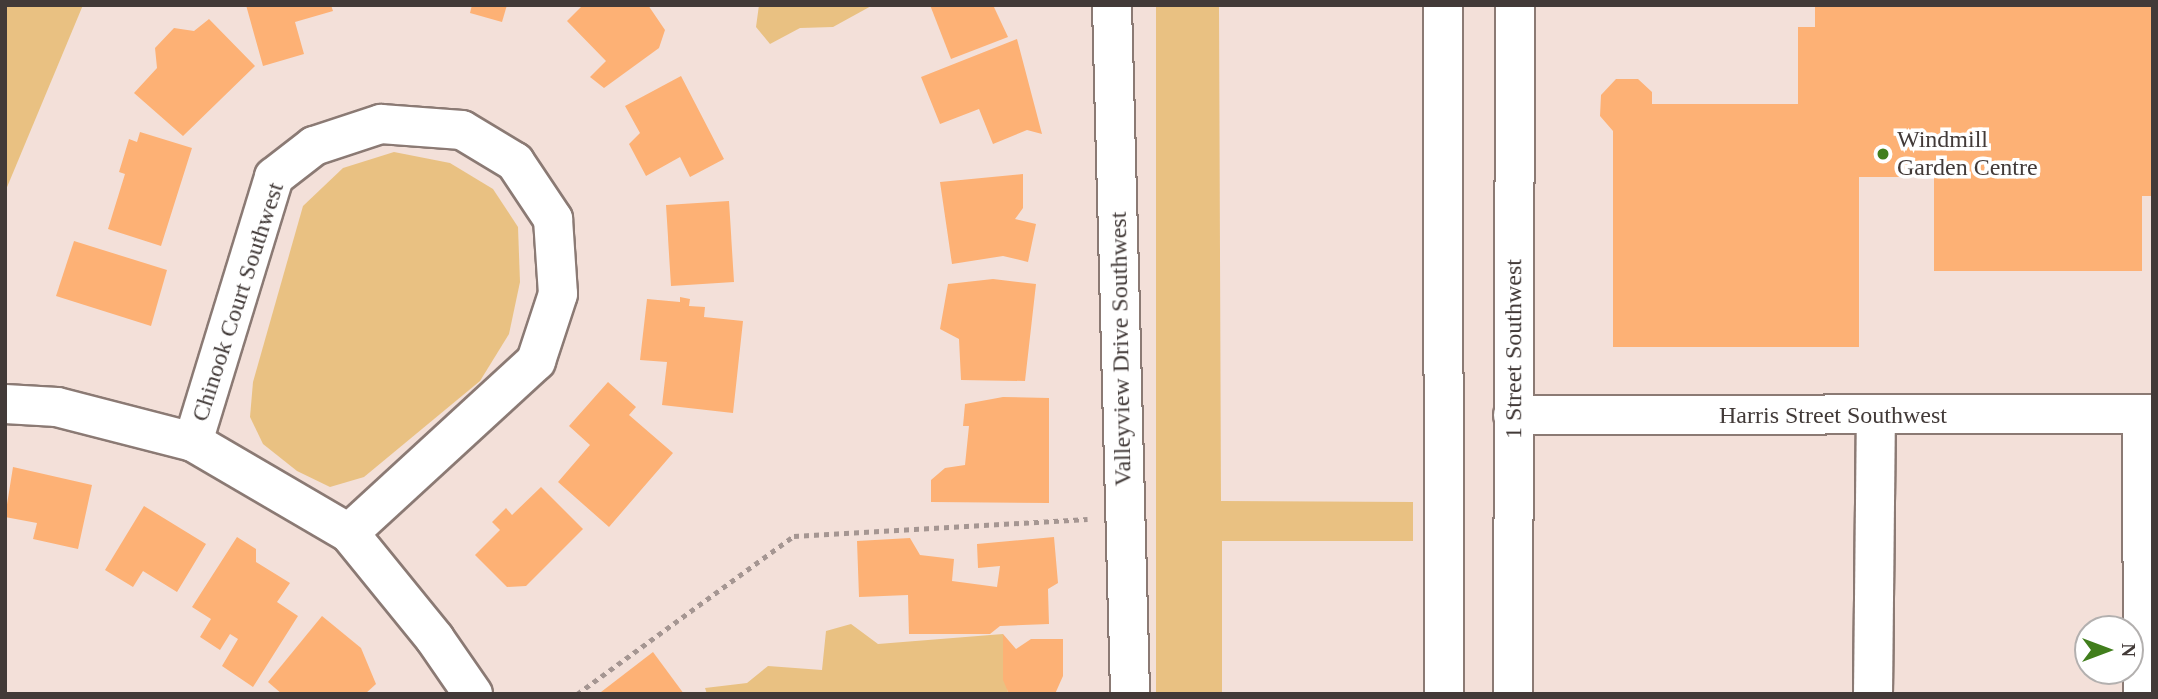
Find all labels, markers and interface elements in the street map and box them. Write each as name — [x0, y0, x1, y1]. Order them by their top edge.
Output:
place label: Windmill Garden Centre — [1897, 126, 2038, 182]
marker: Windmill Garden Centre — [1875, 146, 1891, 162]
street label: Chinook Court Southwest — [186, 179, 290, 425]
street label: Valleyview Drive Southwest — [1104, 211, 1138, 487]
street label: 1 Street Southwest — [1500, 259, 1528, 439]
street label: Harris Street Southwest — [1719, 402, 1947, 430]
north arrow — [2074, 615, 2144, 685]
text: N — [2118, 643, 2139, 657]

